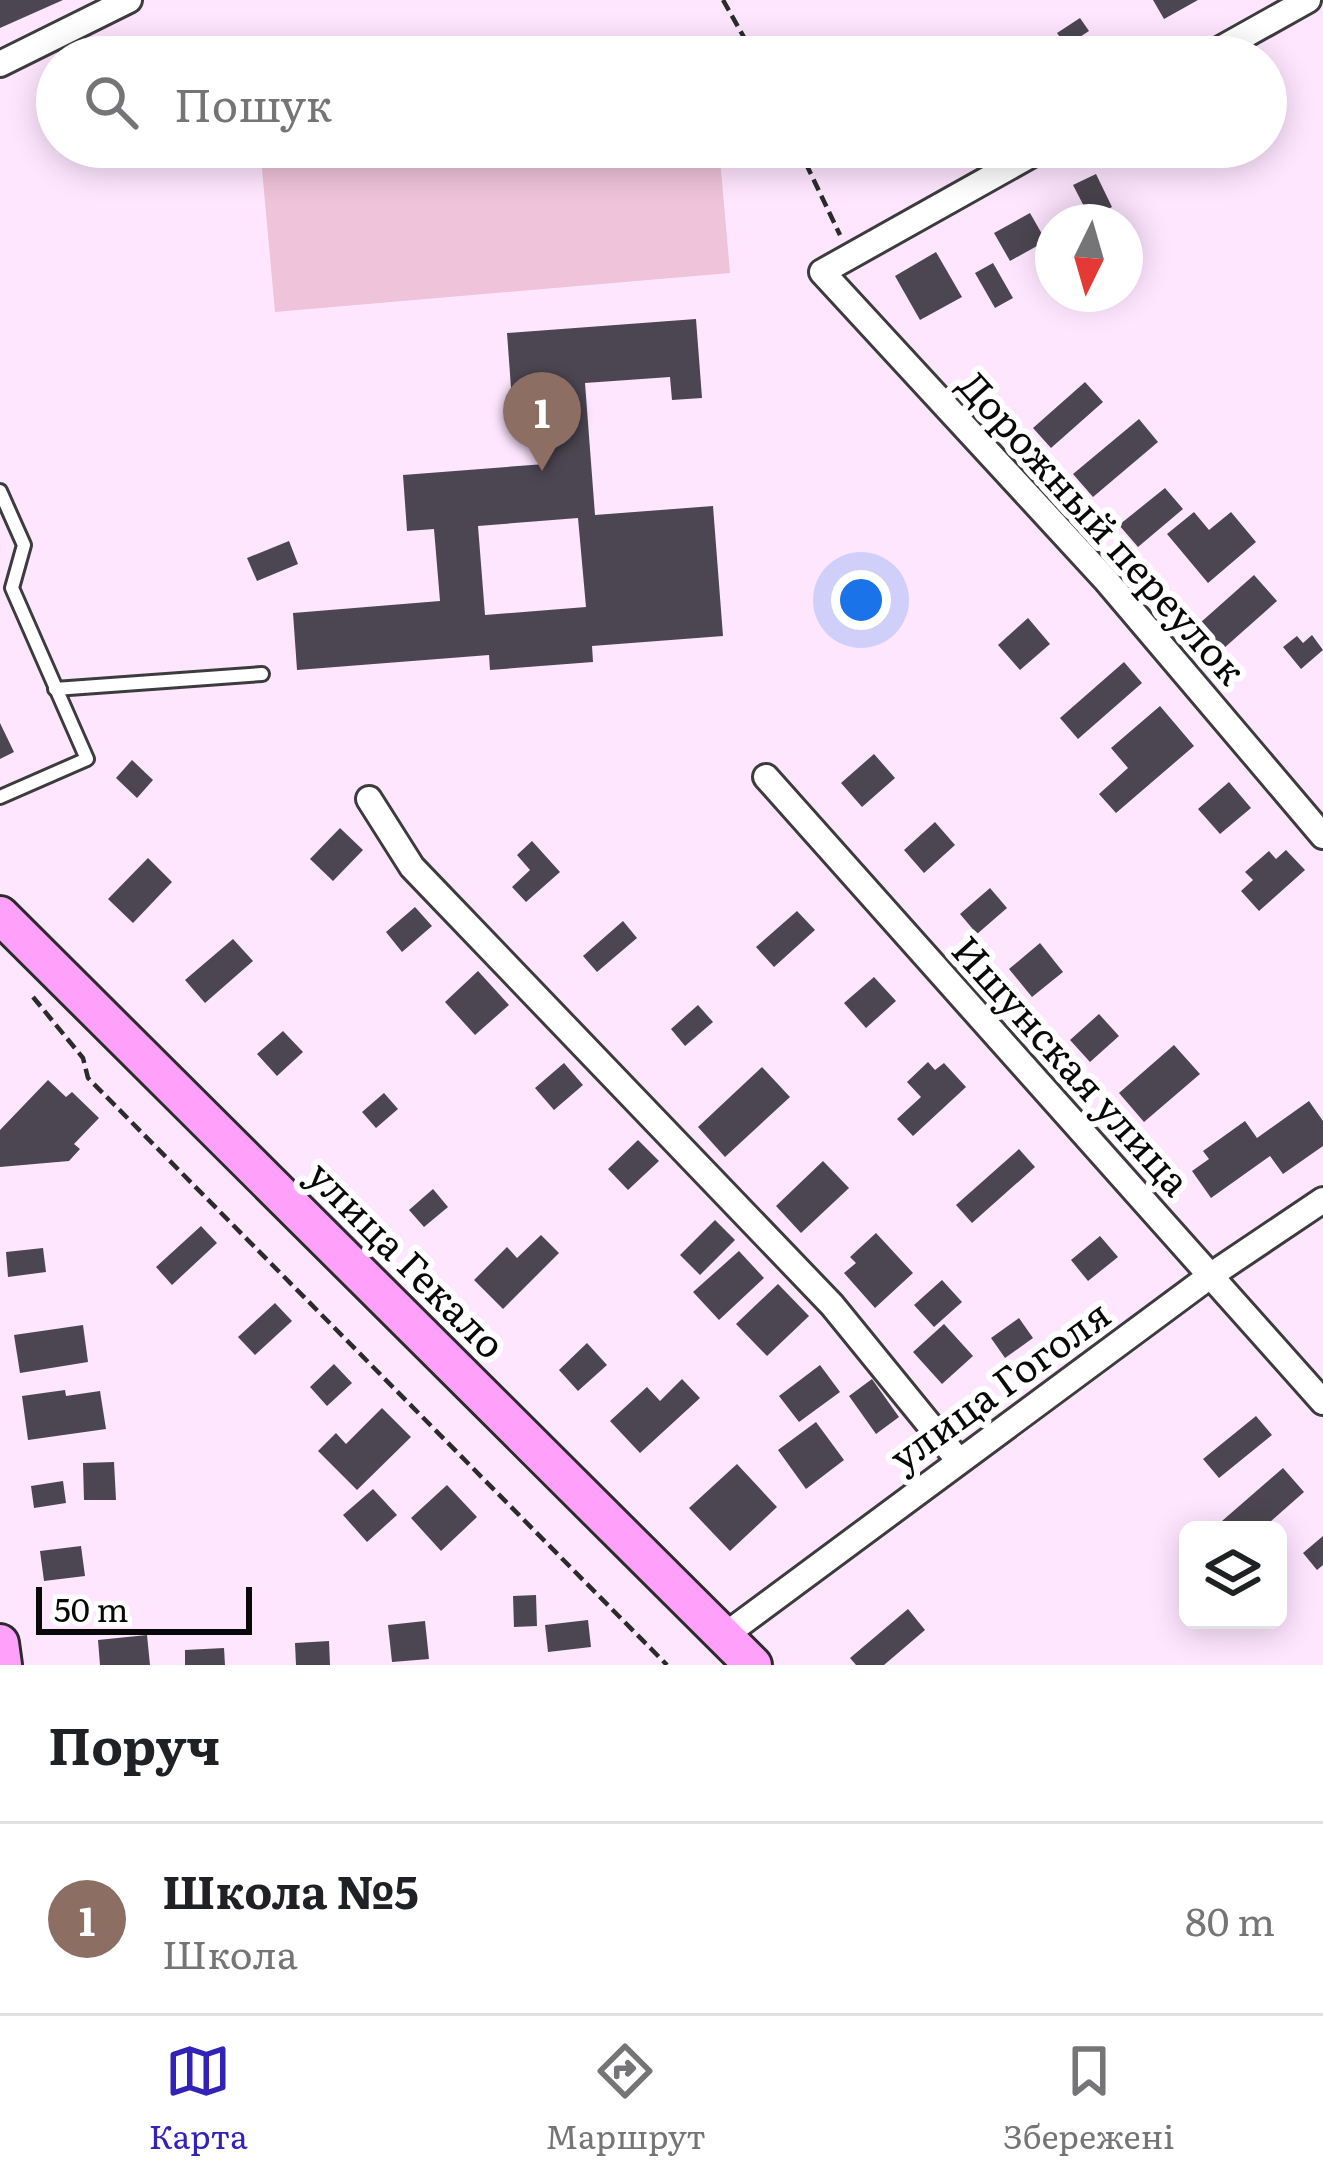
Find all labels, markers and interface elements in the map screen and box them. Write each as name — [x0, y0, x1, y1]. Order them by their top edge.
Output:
search box — [36, 36, 1287, 168]
icon: search — [78, 69, 144, 135]
text: Пошук — [174, 69, 332, 136]
north arrow — [1035, 204, 1143, 312]
street label: Дорожный переулок — [947, 356, 1261, 696]
pin: 1 — [503, 372, 581, 471]
your location — [831, 570, 891, 630]
street label: Ишунская улица — [940, 921, 1206, 1207]
street label: улица Гекало — [296, 1146, 520, 1370]
street label: улица Гоголя — [876, 1284, 1121, 1484]
map controls — [1179, 1521, 1287, 1629]
button: layers — [1179, 1521, 1287, 1629]
scale bar — [36, 1581, 252, 1634]
text: 50 m — [54, 1583, 128, 1632]
text: Поруч — [48, 1705, 220, 1781]
text: Школа №5 — [162, 1856, 419, 1923]
text: 1 — [79, 1890, 95, 1948]
text: 80 m — [1185, 1890, 1275, 1948]
text: Школа — [162, 1923, 298, 1981]
tab: Карта — [149, 2038, 248, 2159]
tab: Маршрут — [545, 2038, 706, 2159]
tab: Збережені — [1003, 2038, 1174, 2159]

